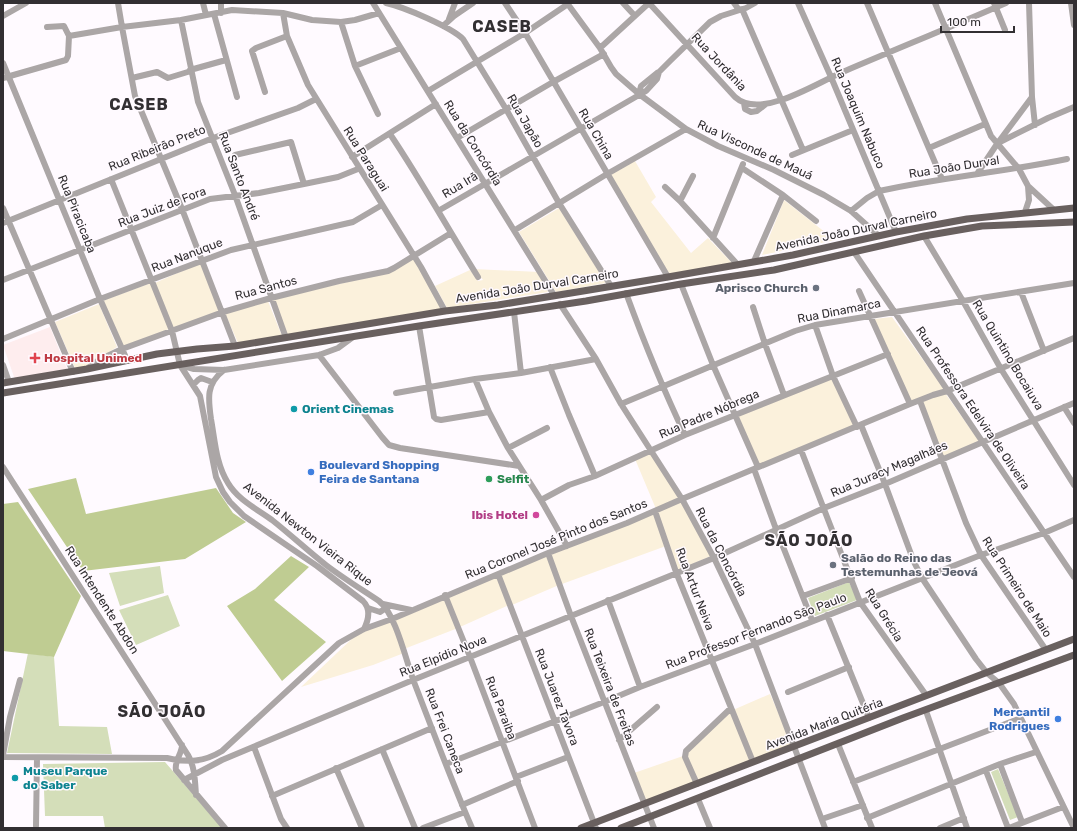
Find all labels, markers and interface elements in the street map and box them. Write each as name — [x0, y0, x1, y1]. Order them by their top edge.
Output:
scale bar — [941, 8, 1014, 34]
text: 100 m — [947, 15, 981, 29]
district label: CASEB — [472, 17, 532, 36]
street label: Rua Jordânia — [689, 30, 749, 94]
street label: Rua Joaquim Nabuco — [828, 55, 888, 171]
street label: Rua Japão — [504, 92, 546, 150]
district label: CASEB — [109, 95, 169, 114]
street label: Rua da Concórdia — [441, 98, 505, 188]
street label: Rua China — [576, 106, 616, 162]
street label: Rua Visconde de Mauá — [695, 117, 815, 183]
street label: Rua Ribeirão Preto — [106, 122, 208, 174]
street label: Rua Paraguai — [340, 124, 392, 194]
street label: Rua Santo André — [216, 130, 262, 223]
street label: Rua João Durval — [908, 153, 1000, 181]
street label: Rua Irã — [440, 169, 480, 201]
street label: Rua Piracicaba — [55, 173, 99, 255]
street label: Rua Juiz de Fora — [116, 184, 208, 230]
street label: Avenida João Durval Carneiro — [774, 206, 938, 254]
street label: Rua Nanuque — [149, 235, 225, 275]
street label: Avenida João Durval Carneiro — [454, 266, 620, 306]
street label: Rua Santos — [233, 273, 299, 303]
place label: Aprisco Church — [715, 281, 808, 295]
marker: Aprisco Church — [811, 283, 821, 293]
street label: Rua Dinamarca — [796, 296, 882, 326]
street label: Rua Quintino Bocaiuva — [970, 297, 1046, 413]
street label: Rua Professora Edelvira de Oliveira — [913, 324, 1033, 492]
place label: Hospital Unimed — [44, 351, 142, 365]
marker: Hospital Unimed — [29, 352, 41, 364]
street label: Rua Padre Nóbrega — [657, 387, 761, 441]
place label: Orient Cinemas — [302, 402, 394, 416]
marker: Orient Cinemas — [289, 404, 299, 414]
street label: Rua Juracy Magalhães — [828, 438, 950, 500]
place label: Boulevard Shopping Feira de Santana — [319, 458, 439, 486]
marker: Boulevard Shopping Feira de Santana — [306, 467, 316, 477]
place label: Selfit — [497, 472, 530, 486]
marker: Selfit — [484, 474, 494, 484]
street label: Avenida Newton Vieira Rique — [241, 479, 376, 589]
street label: Rua Coronel José Pinto dos Santos — [463, 496, 649, 582]
street label: Rua da Concórdia — [692, 505, 750, 599]
place label: Ibis Hotel — [472, 508, 528, 522]
marker: Ibis Hotel — [531, 510, 541, 520]
district label: SÃO JOÃO — [765, 531, 853, 550]
street label: Rua Primeiro de Maio — [979, 534, 1055, 640]
street label: Rua Intendente Abdon — [62, 544, 142, 656]
street label: Rua Artur Neiva — [673, 546, 717, 632]
place label: Salão do Reino das Testemunhas de Jeová — [841, 551, 978, 579]
marker: Salão do Reino das Testemunhas de Jeová — [828, 560, 838, 570]
street label: Rua Grécia — [862, 586, 906, 644]
street label: Rua Professor Fernando São Paulo — [664, 590, 849, 672]
street label: Rua Teixeira de Freitas — [581, 626, 639, 748]
street label: Rua Elpídio Nova — [397, 632, 489, 680]
street label: Rua Juarez Tavora — [532, 647, 582, 747]
street label: Rua Paraiba — [483, 674, 519, 742]
street label: Rua Frei Caneca — [422, 686, 468, 776]
street label: Avenida Maria Quitéria — [763, 695, 885, 753]
district label: SÃO JOÃO — [118, 702, 206, 721]
place label: Mercantil Rodrigues — [989, 705, 1050, 733]
marker: Mercantil Rodrigues — [1053, 714, 1063, 724]
place label: Museu Parque do Saber — [23, 764, 107, 792]
marker: Museu Parque do Saber — [10, 773, 20, 783]

